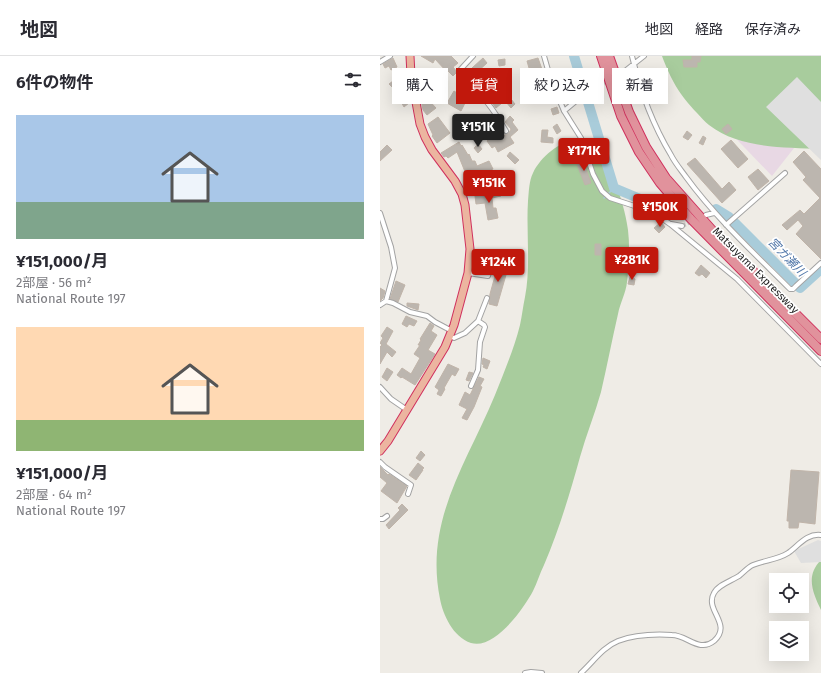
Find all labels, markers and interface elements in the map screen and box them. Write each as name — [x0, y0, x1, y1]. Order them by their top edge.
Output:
text: 地図 — [20, 18, 58, 41]
text: 地図 — [645, 21, 673, 38]
text: 経路 — [695, 21, 723, 38]
text: 保存済み — [745, 21, 801, 38]
chip: 購入 — [392, 68, 448, 104]
chip: 賃貸 — [456, 68, 512, 104]
chip: 絞り込み — [520, 68, 604, 104]
chip: 新着 — [612, 68, 668, 104]
icon: filters — [342, 69, 364, 91]
text: 6件の物件 — [16, 72, 94, 93]
pin: ¥151K — [450, 114, 506, 148]
text: ¥151K — [461, 119, 495, 134]
pin: ¥171K — [556, 138, 612, 172]
icon: home — [154, 141, 226, 213]
text: ¥171K — [567, 143, 601, 158]
pin: ¥151K — [461, 170, 517, 204]
text: ¥151K — [472, 175, 506, 190]
pin: ¥150K — [632, 194, 688, 228]
text: ¥150K — [642, 199, 678, 214]
street label: Matsuyama Expressway — [710, 225, 802, 316]
water label: 宮ガ瀬川 — [765, 235, 810, 281]
pin: ¥281K — [604, 247, 660, 281]
pin: ¥124K — [470, 249, 526, 283]
text: ¥151,000/月 — [16, 251, 109, 272]
text: ¥281K — [614, 252, 650, 267]
text: ¥124K — [481, 254, 515, 269]
text: 2部屋 · 56 m² — [16, 275, 92, 290]
text: National Route 197 — [16, 291, 126, 306]
icon: home — [154, 353, 226, 425]
text: ¥151,000/月 — [16, 463, 109, 484]
text: 2部屋 · 64 m² — [16, 487, 92, 502]
text: National Route 197 — [16, 503, 126, 518]
map controls — [769, 573, 809, 661]
button: locate — [769, 573, 809, 613]
button: layers — [769, 621, 809, 661]

